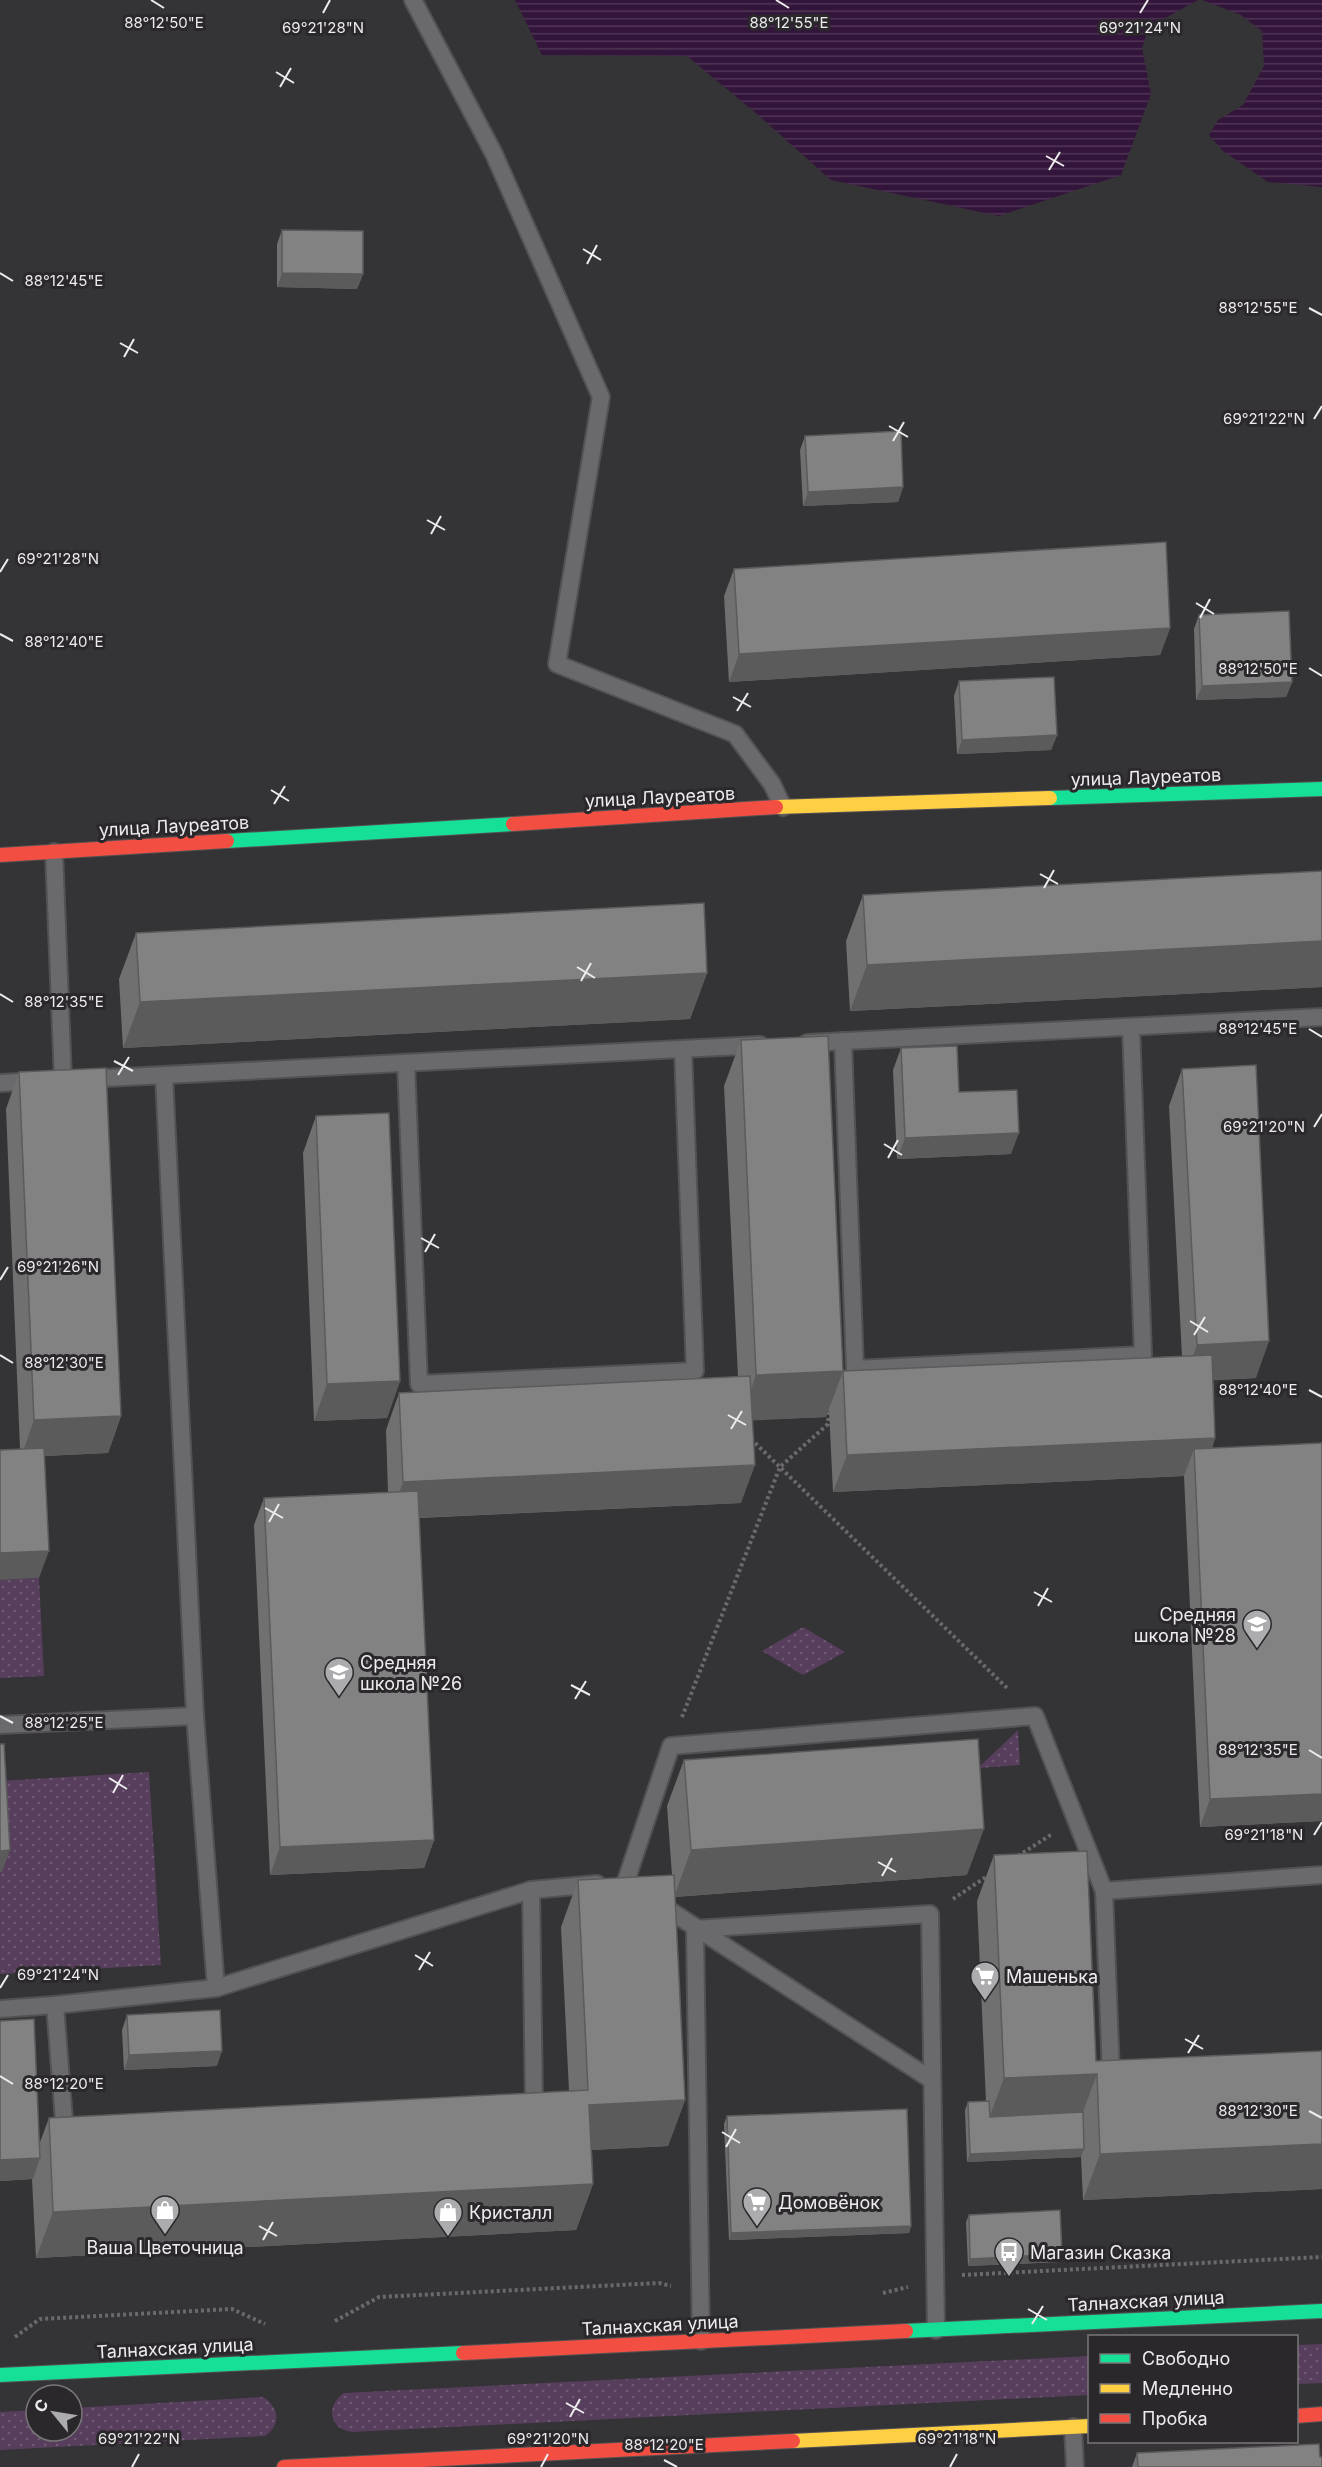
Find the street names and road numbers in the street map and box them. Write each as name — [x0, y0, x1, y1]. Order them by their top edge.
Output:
street label: улица Лауреатов — [1070, 764, 1222, 790]
street label: улица Лауреатов — [584, 783, 736, 811]
street label: улица Лауреатов — [98, 812, 250, 840]
street label: Талнахская улица — [1067, 2286, 1225, 2316]
street label: Талнахская улица — [581, 2310, 739, 2340]
street label: Талнахская улица — [96, 2333, 254, 2363]

